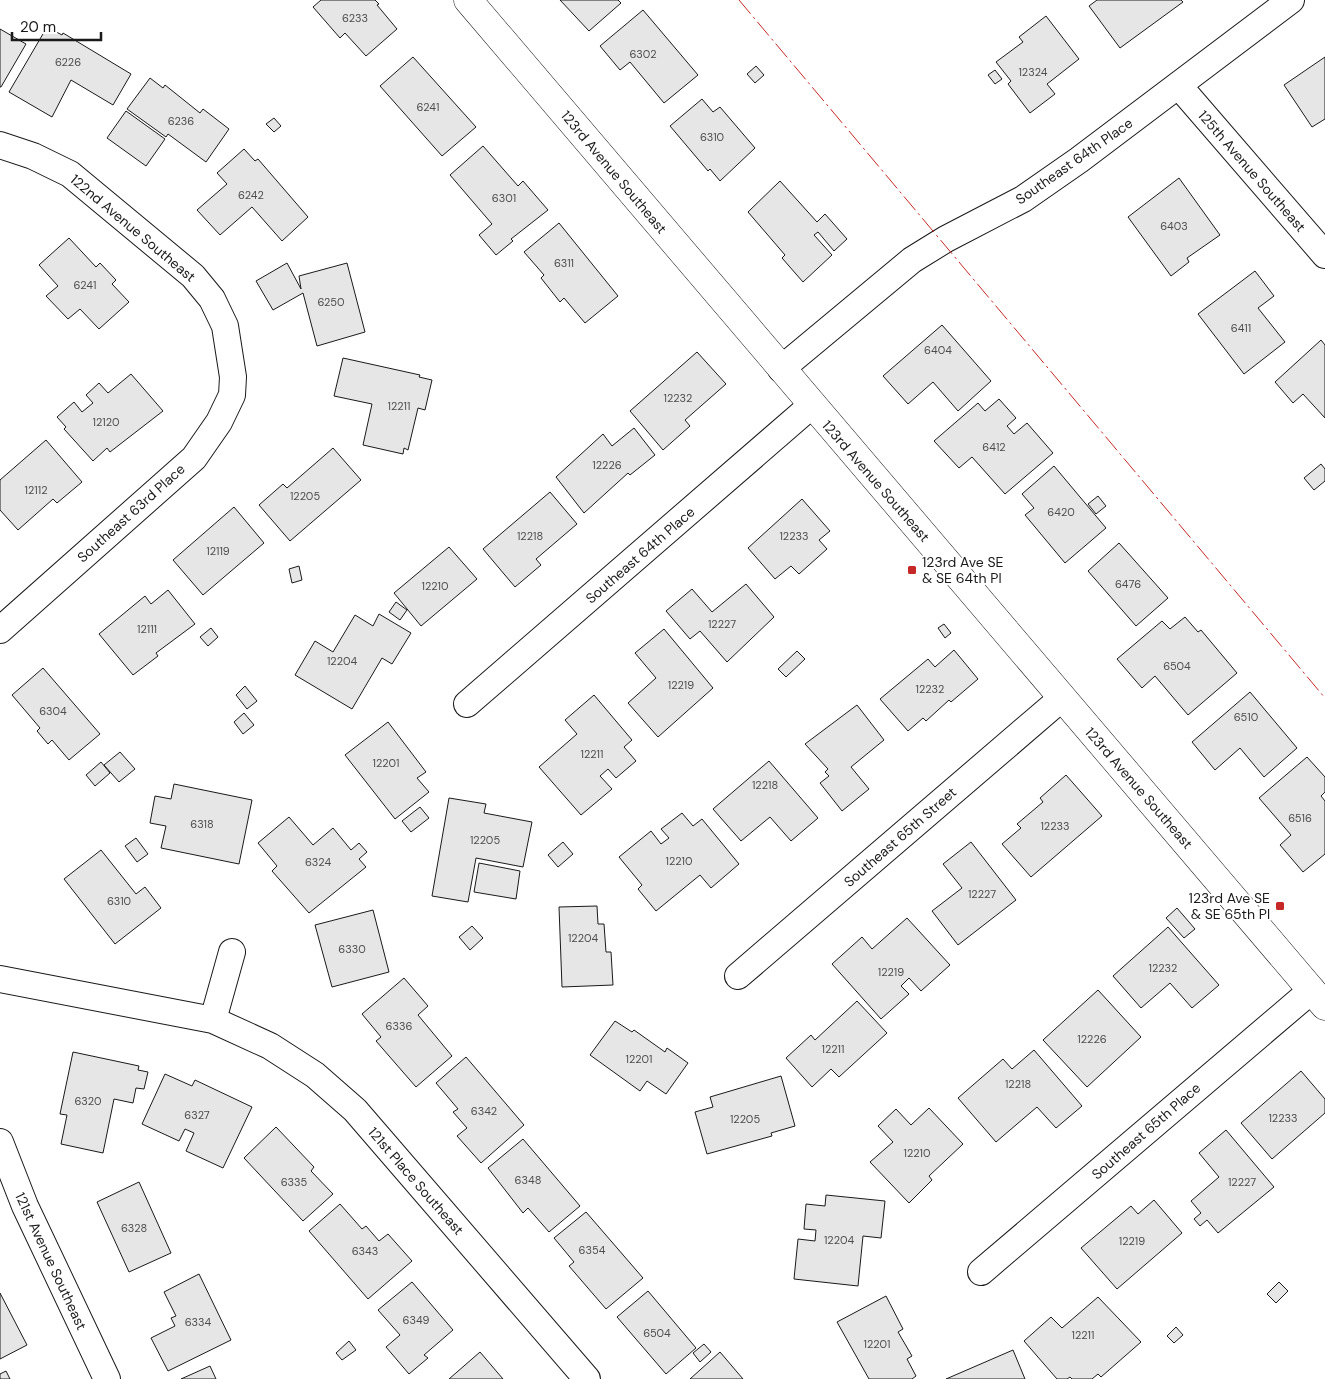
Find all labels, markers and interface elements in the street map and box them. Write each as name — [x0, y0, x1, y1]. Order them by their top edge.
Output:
scale bar — [12, 10, 101, 42]
house number: 6233 — [342, 11, 368, 25]
text: 20 m — [20, 17, 56, 37]
house number: 6302 — [629, 47, 657, 61]
house number: 6226 — [55, 55, 81, 69]
house number: 12324 — [1018, 65, 1048, 79]
house number: 6241 — [417, 100, 439, 114]
street label: 125th Avenue Southeast — [1194, 106, 1310, 236]
street label: 123rd Avenue Southeast — [557, 107, 671, 237]
house number: 6236 — [168, 114, 194, 128]
street label: Southeast 64th Place — [1012, 114, 1136, 208]
house number: 6310 — [700, 130, 724, 144]
street label: 122nd Avenue Southeast — [67, 170, 199, 286]
house number: 6242 — [238, 188, 264, 202]
house number: 6301 — [492, 191, 516, 205]
house number: 6403 — [1160, 219, 1188, 233]
house number: 6311 — [554, 256, 574, 270]
house number: 6241 — [74, 278, 96, 292]
house number: 6250 — [317, 295, 345, 309]
house number: 6411 — [1231, 321, 1251, 335]
house number: 6404 — [924, 343, 952, 357]
house number: 12232 — [664, 391, 692, 405]
house number: 12211 — [388, 399, 410, 413]
house number: 12120 — [93, 415, 119, 429]
street label: 123rd Avenue Southeast — [818, 417, 934, 545]
house number: 6412 — [982, 440, 1006, 454]
house number: 12226 — [592, 458, 622, 472]
street label: Southeast 63rd Place — [73, 460, 189, 566]
house number: 12112 — [25, 483, 47, 497]
house number: 12205 — [290, 489, 320, 503]
street label: Southeast 64th Place — [582, 503, 698, 607]
house number: 6420 — [1047, 505, 1075, 519]
house number: 12218 — [517, 529, 543, 543]
house number: 12233 — [779, 529, 809, 543]
house number: 12119 — [206, 544, 230, 558]
place label: 123rd Ave SE & SE 64th Pl — [922, 553, 1004, 587]
marker: 123rd Ave SE & SE 64th Pl — [906, 564, 918, 576]
house number: 6476 — [1115, 577, 1141, 591]
house number: 12210 — [421, 579, 449, 593]
house number: 12227 — [708, 617, 736, 631]
house number: 12111 — [137, 622, 157, 636]
house number: 12204 — [327, 654, 357, 668]
house number: 6504 — [1163, 659, 1191, 673]
house number: 12219 — [668, 678, 694, 692]
house number: 12232 — [916, 682, 944, 696]
house number: 6304 — [39, 704, 67, 718]
house number: 6510 — [1234, 710, 1258, 724]
street label: 123rd Avenue Southeast — [1081, 724, 1197, 852]
house number: 12211 — [581, 747, 603, 761]
house number: 12201 — [373, 756, 399, 770]
house number: 12218 — [752, 778, 778, 792]
street label: Southeast 65th Street — [840, 783, 960, 891]
house number: 6516 — [1288, 811, 1312, 825]
house number: 6318 — [190, 817, 214, 831]
house number: 12233 — [1040, 819, 1070, 833]
house number: 12205 — [470, 833, 500, 847]
house number: 12210 — [665, 854, 693, 868]
house number: 6324 — [305, 855, 331, 869]
house number: 12227 — [968, 887, 996, 901]
place label: 123rd Ave SE & SE 65th Pl — [1189, 889, 1270, 923]
house number: 6310 — [107, 894, 131, 908]
marker: 123rd Ave SE & SE 65th Pl — [1274, 900, 1286, 912]
house number: 12204 — [568, 931, 598, 945]
house number: 6330 — [338, 942, 366, 956]
house number: 12232 — [1149, 961, 1177, 975]
house number: 12219 — [878, 965, 904, 979]
house number: 6336 — [386, 1019, 412, 1033]
house number: 12226 — [1077, 1032, 1107, 1046]
house number: 12211 — [822, 1042, 844, 1056]
house number: 12201 — [626, 1052, 652, 1066]
house number: 12218 — [1005, 1077, 1031, 1091]
street label: Southeast 65th Place — [1088, 1079, 1204, 1183]
house number: 6320 — [74, 1094, 102, 1108]
house number: 6342 — [471, 1104, 497, 1118]
house number: 6327 — [184, 1108, 210, 1122]
house number: 12233 — [1268, 1111, 1298, 1125]
house number: 12205 — [730, 1112, 760, 1126]
street label: 121st Place Southeast — [364, 1123, 468, 1239]
house number: 12210 — [903, 1146, 931, 1160]
house number: 6348 — [515, 1173, 541, 1187]
house number: 6335 — [281, 1175, 308, 1189]
house number: 12227 — [1228, 1175, 1256, 1189]
street label: 121st Avenue Southeast — [11, 1189, 91, 1333]
house number: 6328 — [121, 1221, 147, 1235]
house number: 12204 — [824, 1233, 854, 1247]
house number: 12219 — [1119, 1234, 1145, 1248]
house number: 6354 — [579, 1243, 606, 1257]
house number: 6343 — [352, 1244, 378, 1258]
house number: 6349 — [403, 1313, 430, 1327]
house number: 6334 — [185, 1315, 212, 1329]
house number: 6504 — [643, 1326, 671, 1340]
house number: 12211 — [1072, 1328, 1094, 1342]
house number: 12201 — [864, 1337, 890, 1351]

